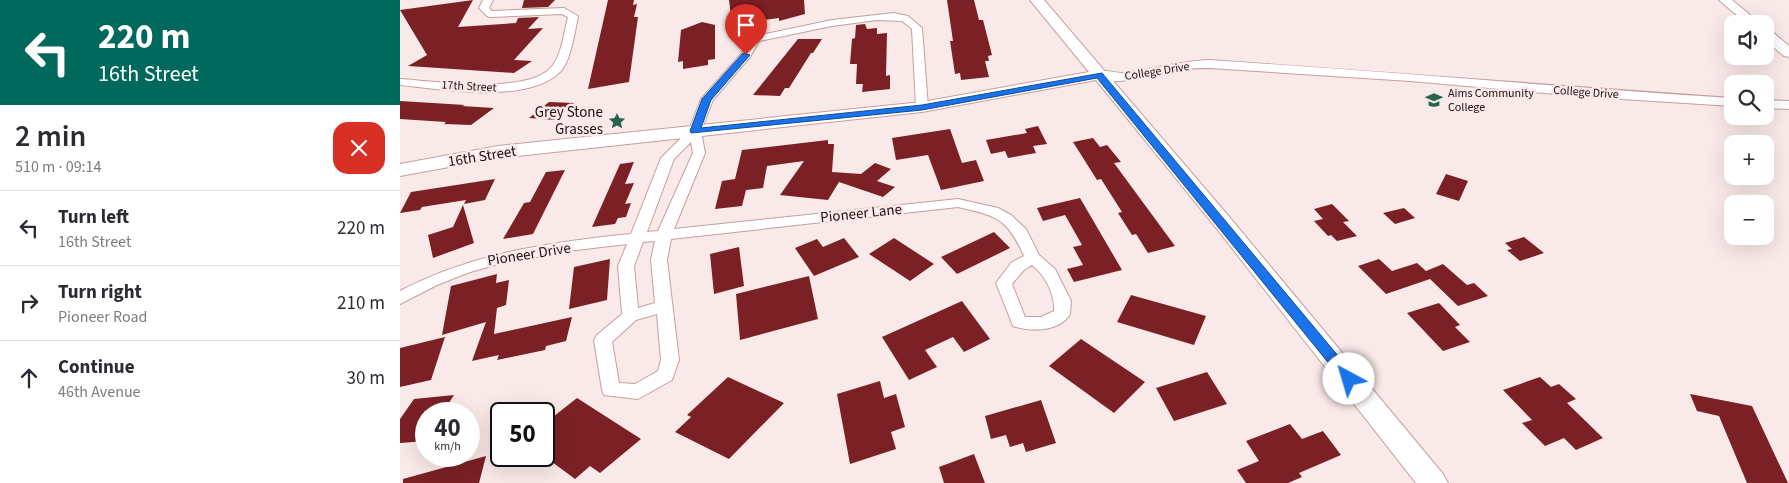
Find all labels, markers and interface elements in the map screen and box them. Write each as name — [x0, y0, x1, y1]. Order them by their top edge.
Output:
pin — [725, 4, 767, 55]
icon: arrive — [732, 11, 760, 39]
text: 220 m — [98, 12, 190, 62]
map controls — [1724, 15, 1774, 245]
button: sound — [1724, 15, 1774, 65]
icon: left — [15, 20, 80, 85]
text: 16th Street — [98, 58, 199, 90]
street label: College Drive — [1123, 58, 1191, 85]
button: search — [1724, 75, 1774, 125]
street label: 17th Street — [441, 77, 497, 96]
street label: College Drive — [1553, 82, 1619, 103]
place label: Aims Community College — [1448, 85, 1534, 116]
school or university icon: Aims Community College — [1424, 90, 1444, 110]
place label: Grey Stone Grasses — [535, 102, 603, 140]
place icon: Grey Stone Grasses — [607, 111, 627, 131]
text: 2 min — [15, 115, 86, 158]
button: close — [333, 122, 385, 174]
button: + — [1724, 135, 1774, 185]
street label: 16th Street — [446, 141, 518, 172]
text: 510 m · 09:14 — [15, 156, 102, 178]
button: − — [1724, 195, 1774, 245]
street label: Pioneer Lane — [819, 199, 903, 228]
text: Turn left — [58, 204, 129, 231]
icon: left — [15, 214, 43, 242]
text: 220 m — [337, 215, 385, 242]
text: 16th Street — [58, 231, 131, 253]
street label: Pioneer Drive — [486, 238, 572, 271]
text: Turn right — [58, 279, 142, 306]
icon: right — [15, 289, 43, 317]
text: 210 m — [337, 290, 385, 317]
text: Pioneer Road — [58, 306, 147, 328]
position arrow — [1322, 352, 1374, 404]
text: Continue — [58, 354, 135, 381]
icon: ahead — [15, 364, 43, 392]
text: 30 m — [347, 365, 385, 392]
text: 46th Avenue — [58, 381, 141, 403]
speed limit sign: 50 — [490, 402, 555, 467]
text: 40 — [434, 410, 461, 446]
text: km/h — [434, 438, 461, 455]

